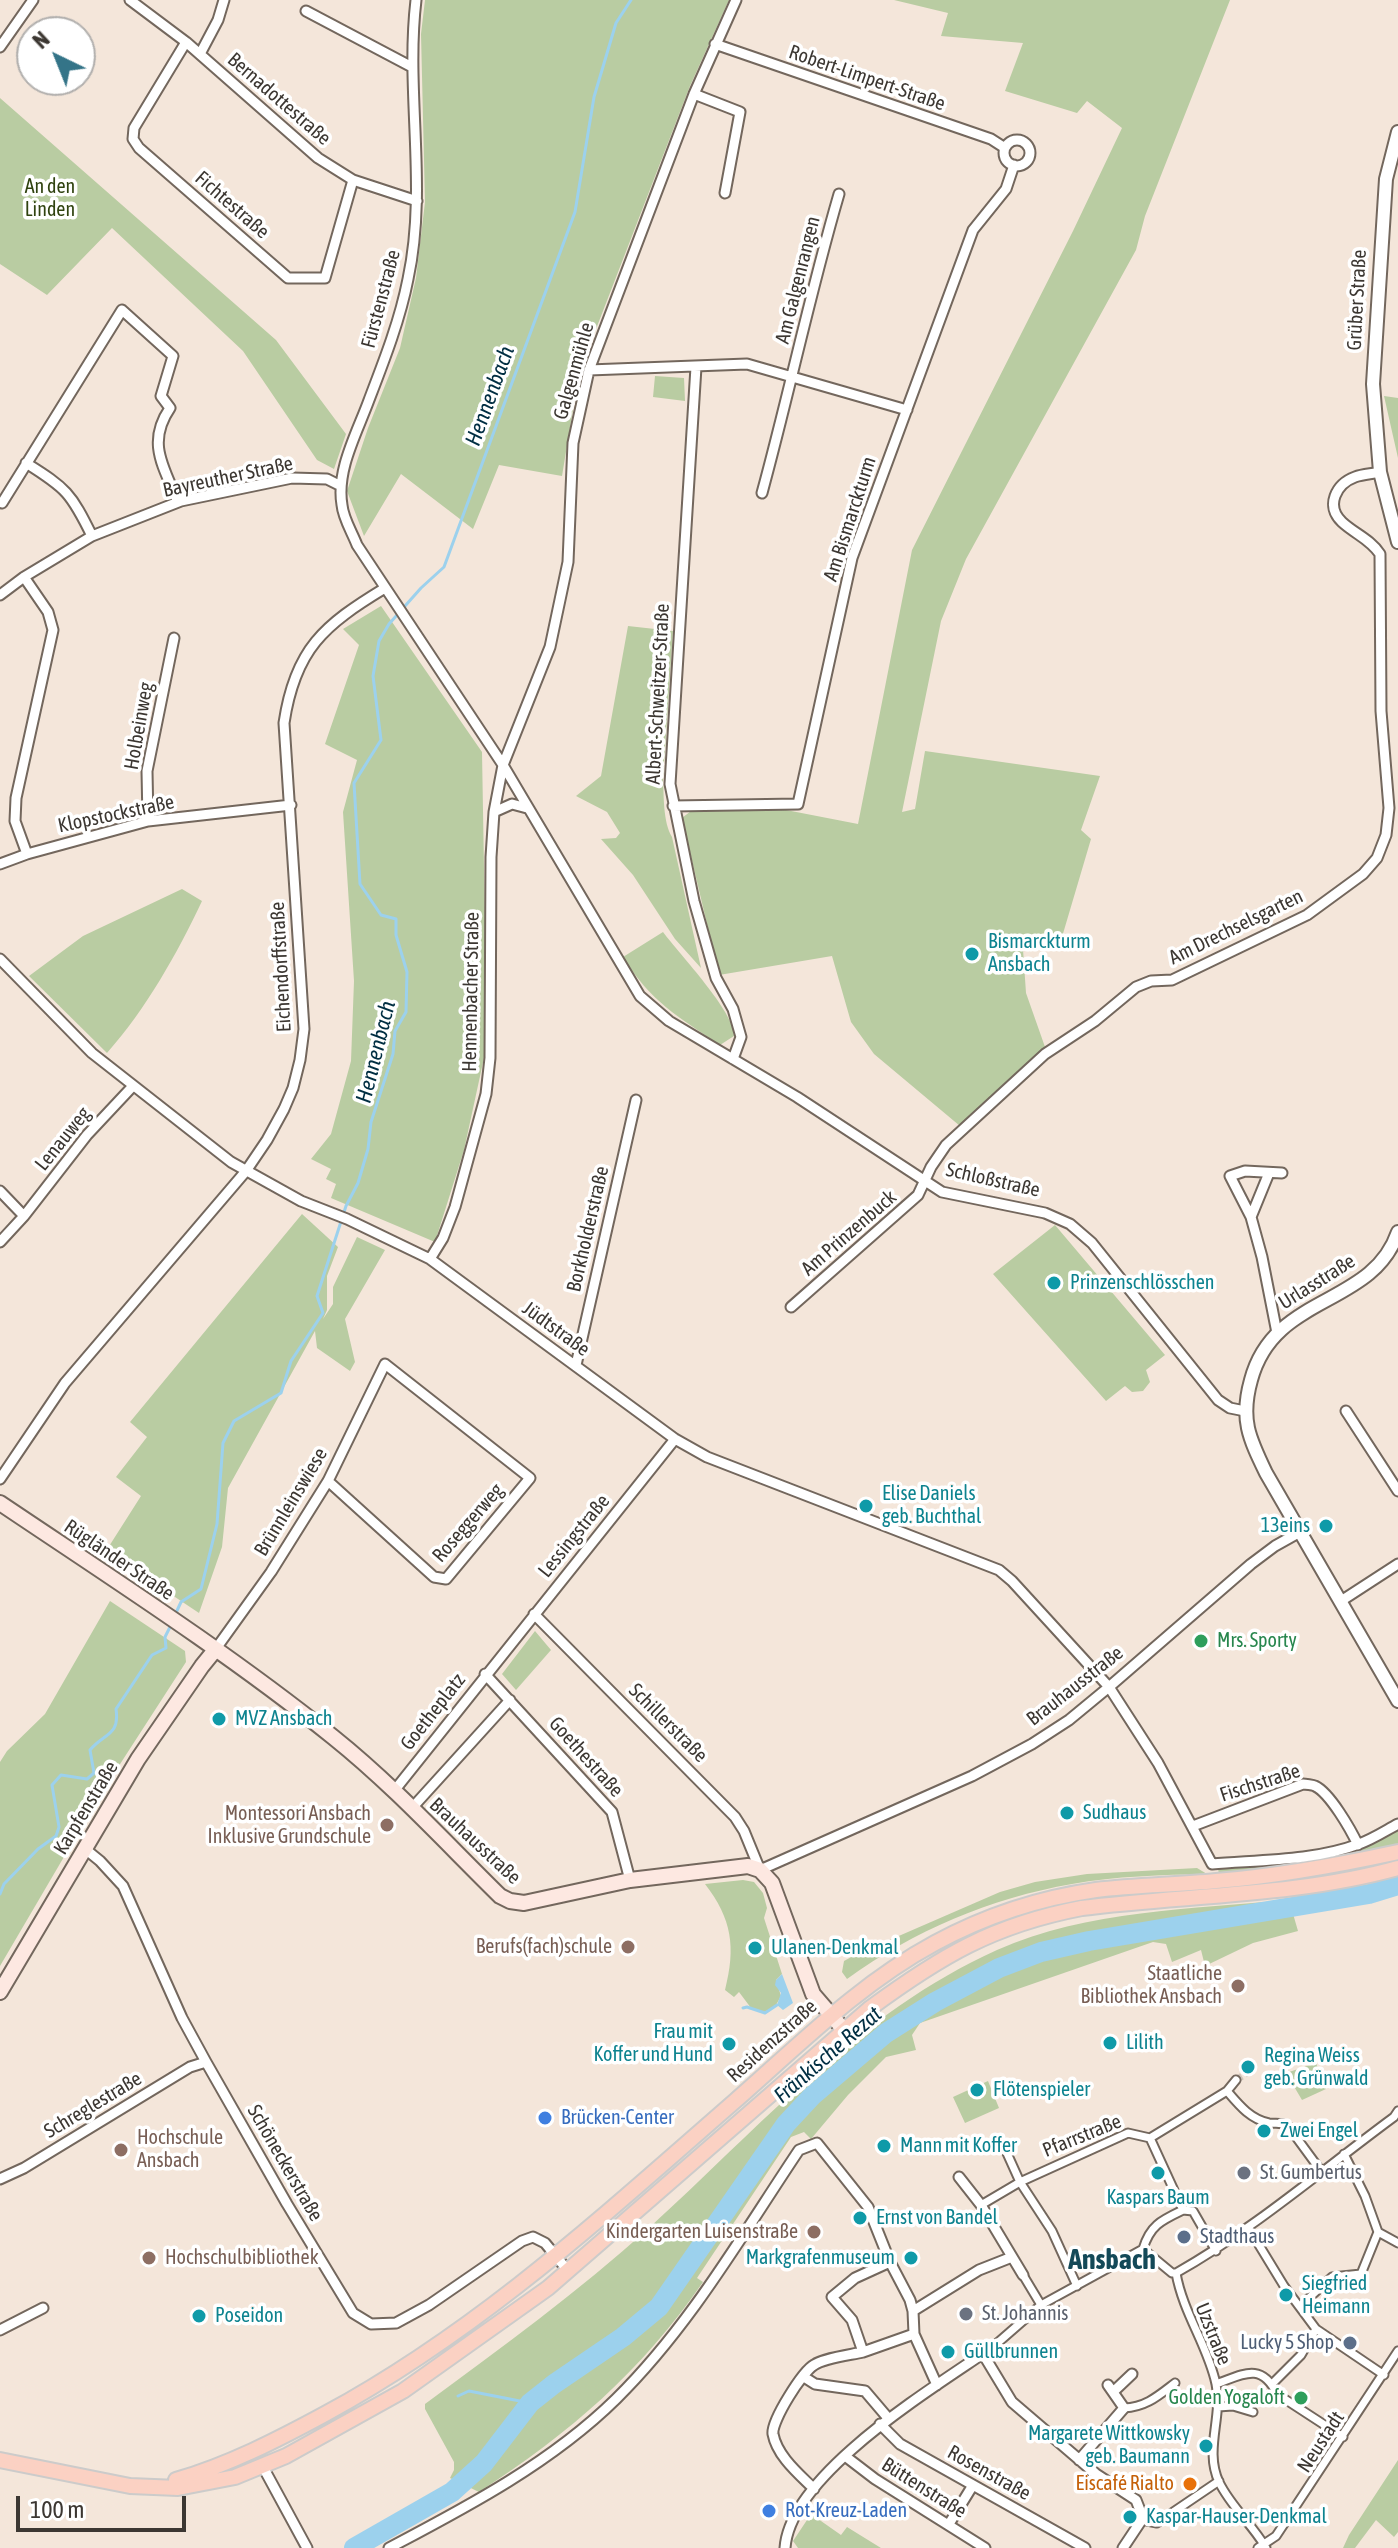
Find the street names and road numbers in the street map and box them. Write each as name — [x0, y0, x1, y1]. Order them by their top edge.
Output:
street label: Robert-Limpert-Straße — [786, 40, 948, 116]
street label: Bernadottestraße — [223, 48, 335, 150]
street label: Fichtestraße — [190, 166, 274, 244]
street label: Am Galgenrangen — [771, 214, 825, 346]
street label: Fürstenstraße — [356, 247, 406, 351]
street label: Grüber Straße — [1342, 249, 1372, 351]
street label: Galgenmühle — [549, 320, 599, 422]
street label: Bayreuther Straße — [161, 452, 295, 502]
street label: Am Bismarckturm — [819, 454, 881, 584]
street label: Albert-Schweitzer-Straße — [641, 603, 675, 785]
street label: Holbeinweg — [119, 680, 159, 772]
street label: Klopstockstraße — [56, 790, 176, 838]
street label: Am Drechselsgarten — [1165, 884, 1307, 970]
street label: Eichendorffstraße — [266, 901, 296, 1033]
street label: Hennenbacher Straße — [458, 912, 484, 1072]
street label: Lenauweg — [30, 1102, 96, 1176]
street label: Schloßstraße — [944, 1158, 1042, 1202]
street label: Borkholderstraße — [562, 1164, 614, 1294]
street label: Am Prinzenbuck — [797, 1185, 901, 1281]
street label: Urlasstraße — [1274, 1249, 1360, 1315]
street label: Jüdtstraße — [518, 1297, 594, 1361]
street label: Brünnleinswiese — [249, 1444, 333, 1560]
street label: Roseggerweg — [427, 1479, 509, 1567]
street label: Lessingstraße — [533, 1490, 615, 1582]
street label: Rügländer Straße — [60, 1514, 178, 1606]
street label: Brauhausstraße — [1022, 1641, 1128, 1731]
street label: Goetheplatz — [396, 1669, 470, 1755]
street label: Schillerstraße — [624, 1679, 712, 1767]
street label: Goethestraße — [544, 1712, 628, 1802]
street label: Karpfenstraße — [49, 1757, 123, 1859]
street label: Fischstraße — [1217, 1759, 1303, 1807]
street label: Brauhausstraße — [424, 1793, 526, 1889]
street label: Residenzstraße — [722, 1995, 822, 2087]
street label: Schreglestraße — [40, 2067, 146, 2143]
street label: Schöneckerstraße — [242, 2101, 328, 2225]
street label: Pfarrstraße — [1039, 2109, 1125, 2163]
street label: Uzstraße — [1190, 2299, 1236, 2369]
street label: Neustadt — [1292, 2407, 1350, 2477]
street label: Rosenstraße — [943, 2440, 1035, 2506]
street label: Büttenstraße — [877, 2453, 971, 2523]

